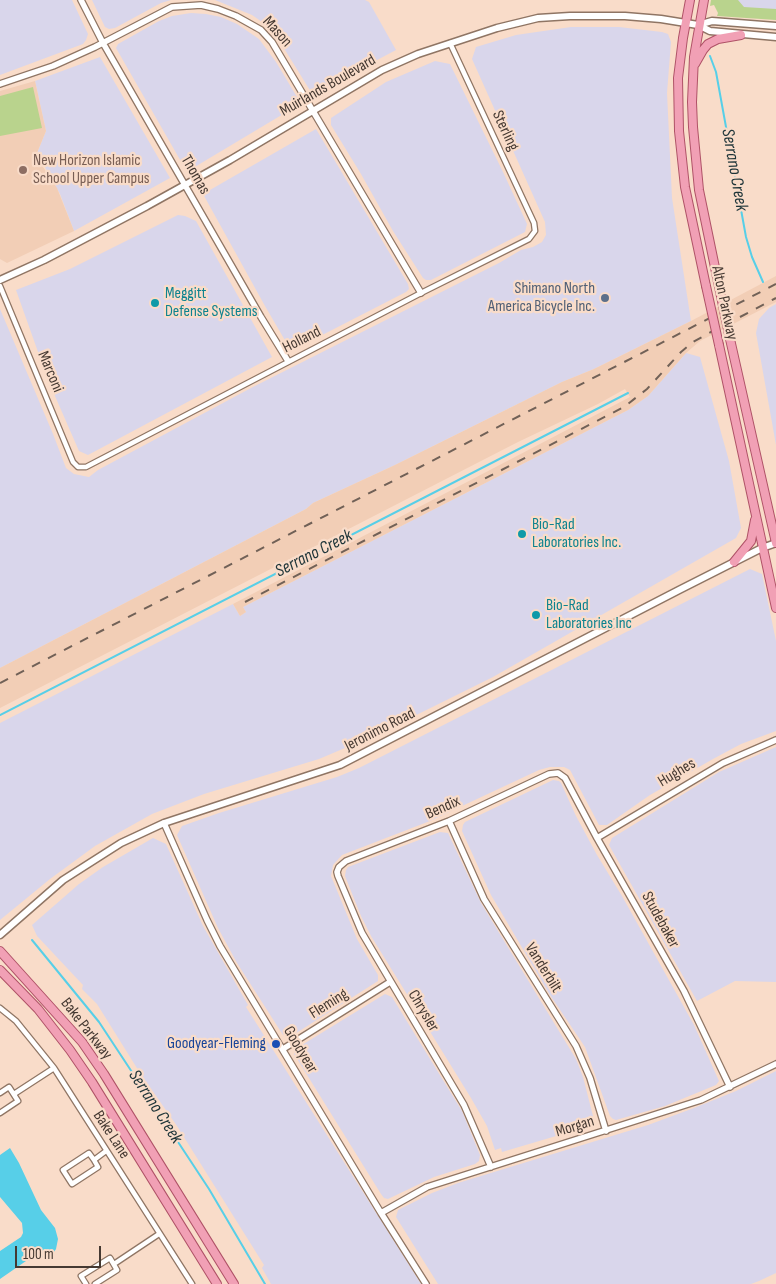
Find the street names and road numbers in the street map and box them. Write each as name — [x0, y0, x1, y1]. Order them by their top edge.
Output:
street label: Mason — [258, 13, 296, 51]
street label: Muirlands Boulevard — [277, 51, 379, 121]
street label: Sterling — [487, 108, 523, 154]
street label: Thomas — [176, 152, 214, 198]
street label: Alton Parkway — [707, 264, 741, 342]
street label: Holland — [280, 322, 324, 358]
street label: Marconi — [33, 349, 67, 395]
street label: Jeronimo Road — [342, 704, 418, 756]
street label: Hughes — [655, 754, 699, 792]
street label: Bendix — [423, 792, 463, 824]
street label: Studebaker — [637, 889, 683, 951]
street label: Vanderbilt — [520, 940, 566, 996]
street label: Fleming — [306, 985, 352, 1023]
street label: Chrysler — [403, 987, 443, 1035]
street label: Bake Parkway — [56, 994, 116, 1064]
street label: Goodyear — [279, 1023, 321, 1077]
street label: Bake Lane — [88, 1107, 134, 1163]
street label: Morgan — [553, 1112, 597, 1142]

